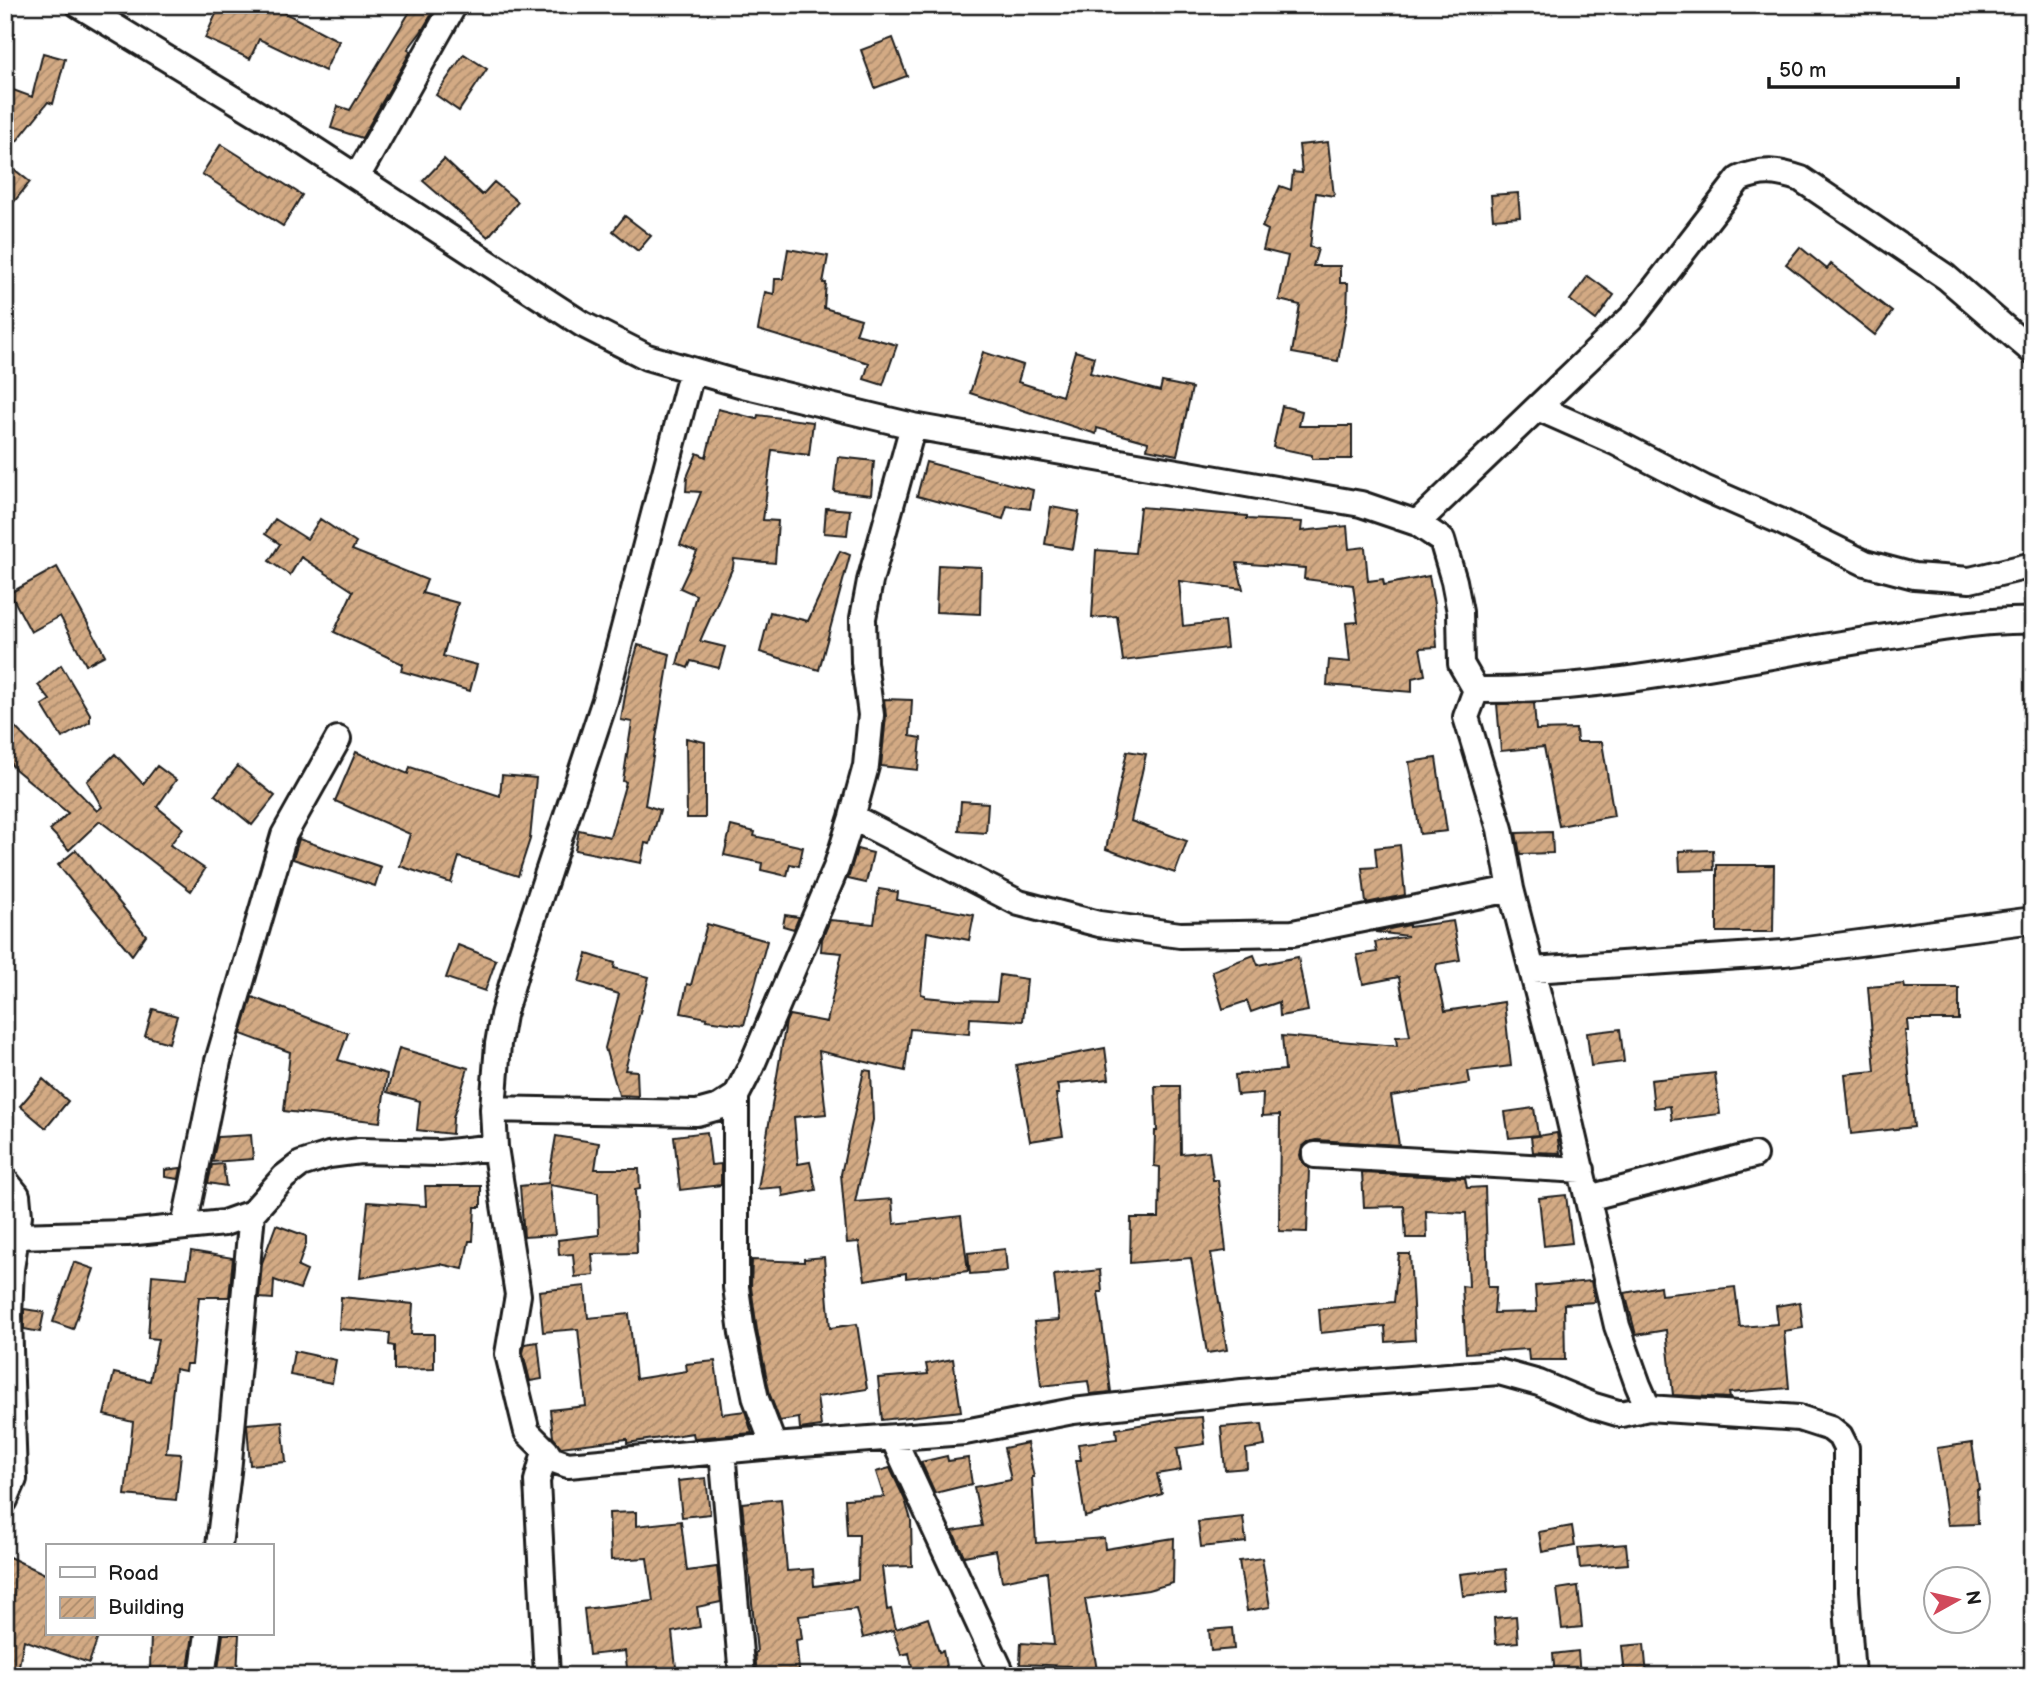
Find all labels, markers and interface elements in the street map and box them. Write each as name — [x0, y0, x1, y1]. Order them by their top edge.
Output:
scale bar — [1769, 46, 1958, 90]
text: 50 m — [1779, 58, 1826, 83]
legend — [46, 1544, 273, 1636]
text: Road — [108, 1561, 159, 1586]
north arrow — [1923, 1566, 1993, 1636]
text: N — [1960, 1589, 1985, 1607]
text: Building — [108, 1595, 184, 1620]

